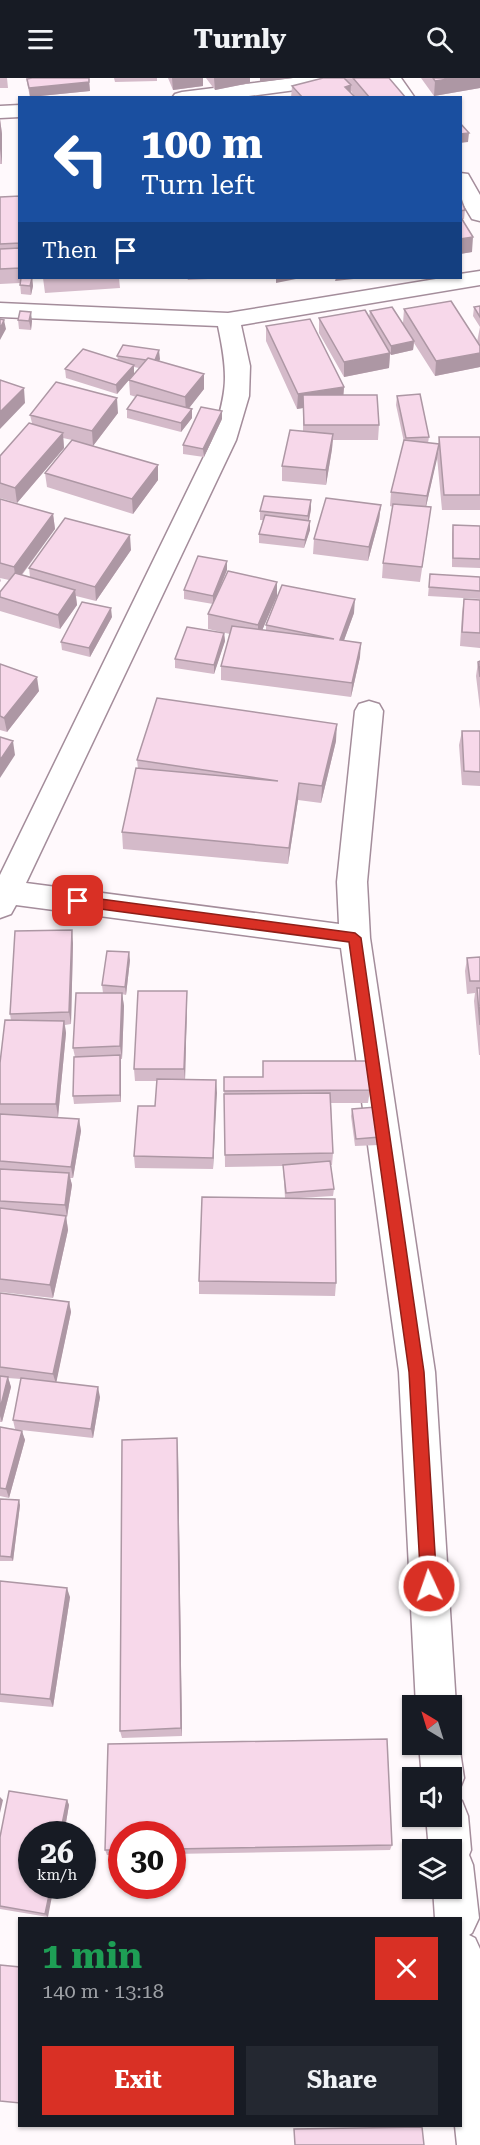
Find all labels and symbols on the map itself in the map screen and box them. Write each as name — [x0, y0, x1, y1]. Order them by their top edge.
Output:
pin — [52, 875, 103, 926]
position arrow — [397, 1554, 461, 1618]
north arrow — [402, 1695, 462, 1755]
speed limit sign: 30 — [108, 1821, 186, 1899]

